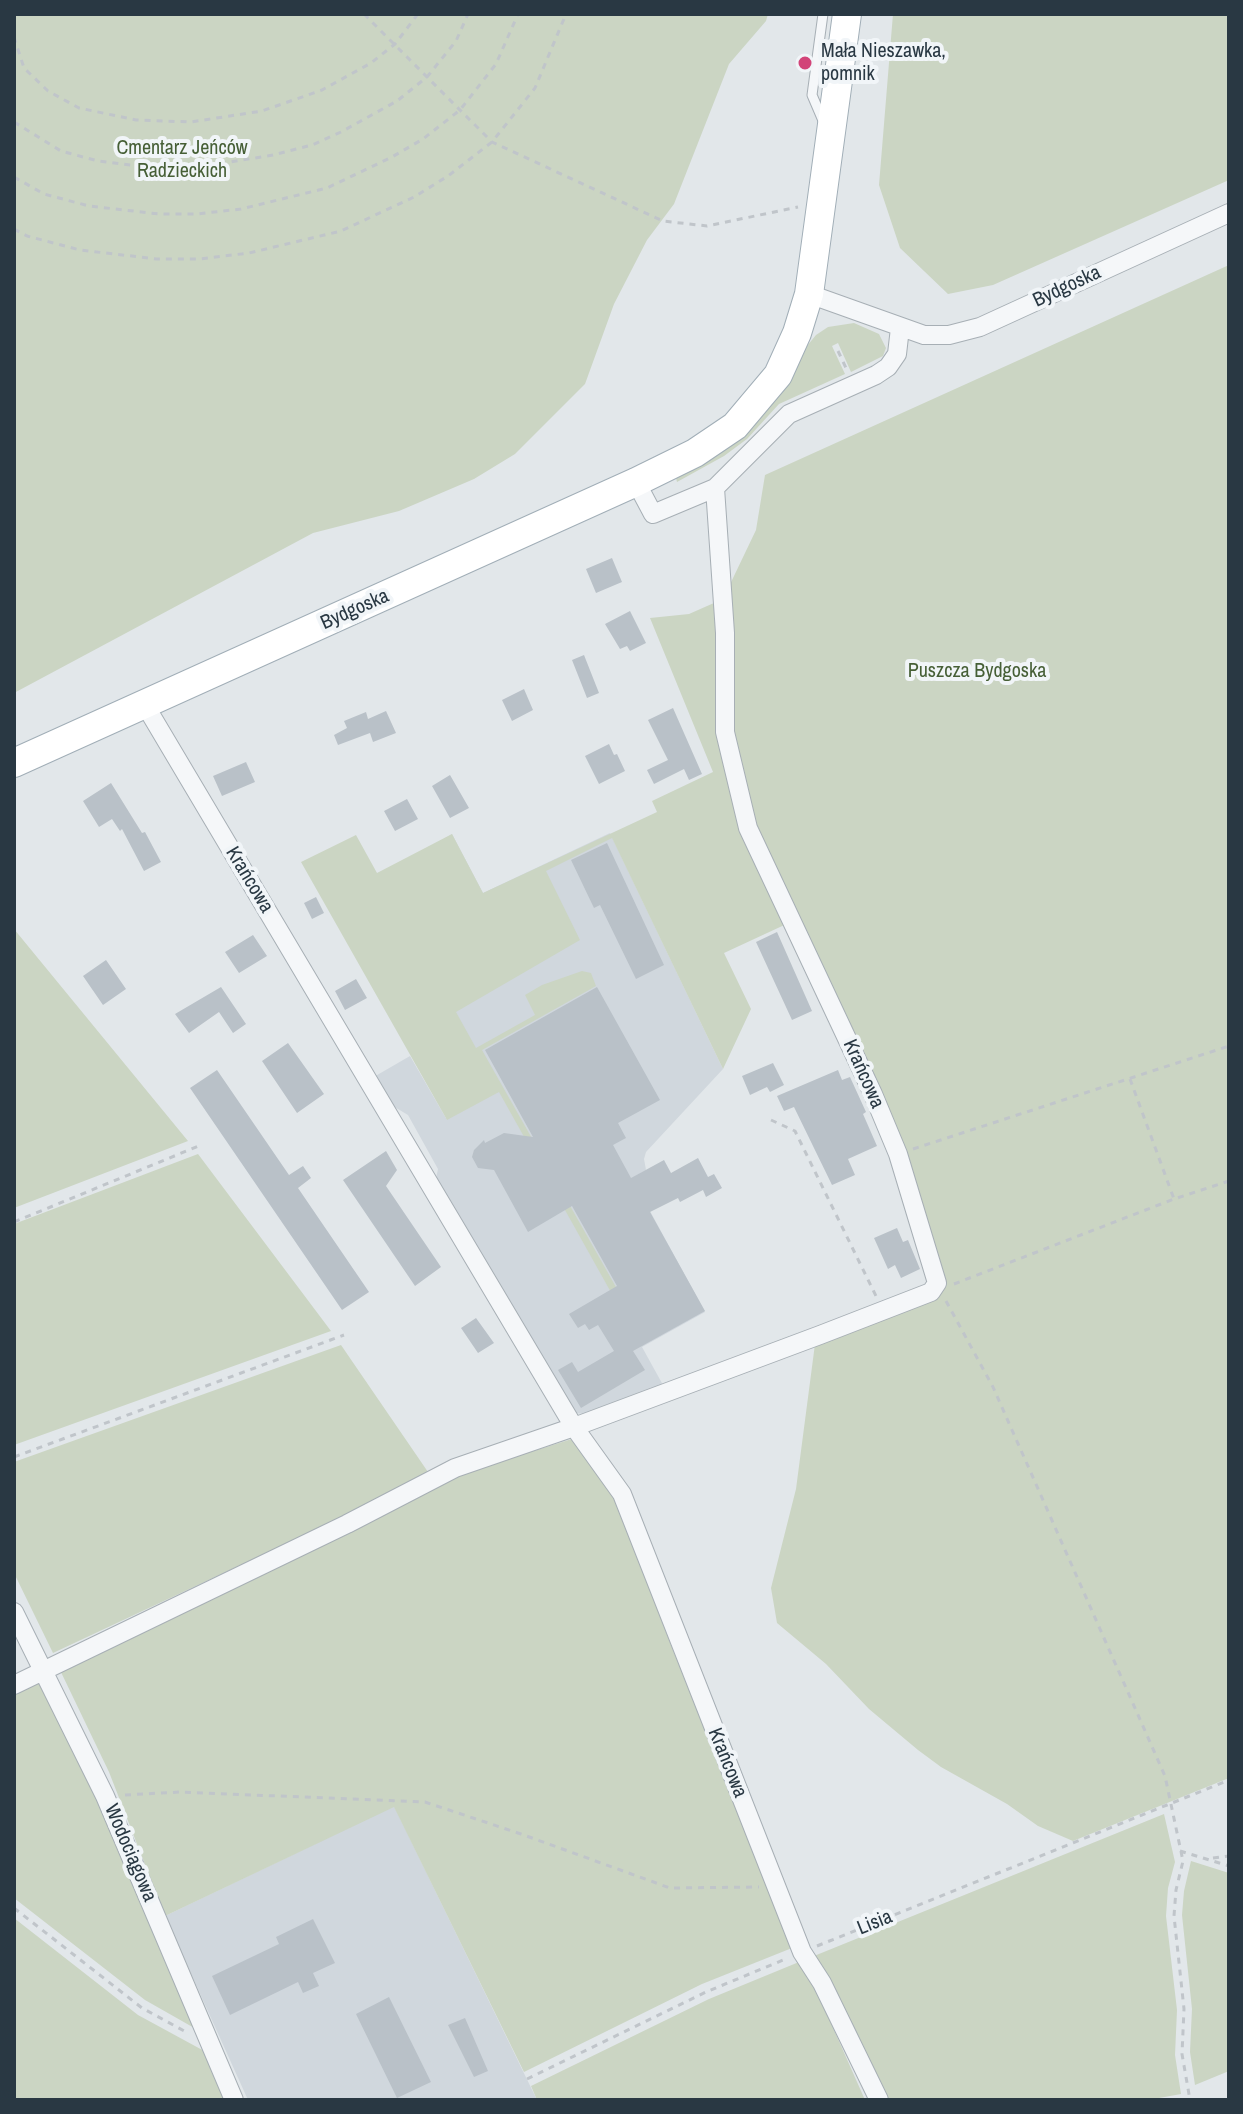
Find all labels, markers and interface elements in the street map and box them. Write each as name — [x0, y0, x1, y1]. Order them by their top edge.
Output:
place label: Mała Nieszawka, pomnik — [821, 40, 946, 87]
marker: Mała Nieszawka, pomnik — [796, 54, 814, 72]
park label: Cmentarz Jeńców Radzieckich — [116, 137, 248, 184]
street label: Bydgoska — [1029, 261, 1105, 313]
street label: Bydgoska — [317, 584, 393, 636]
park label: Puszcza Bydgoska — [908, 660, 1046, 684]
street label: Krańcowa — [220, 843, 278, 917]
street label: Krańcowa — [837, 1036, 889, 1112]
street label: Krańcowa — [702, 1725, 752, 1801]
street label: Wodociągowa — [99, 1801, 161, 1905]
street label: Lisia — [854, 1905, 896, 1941]

